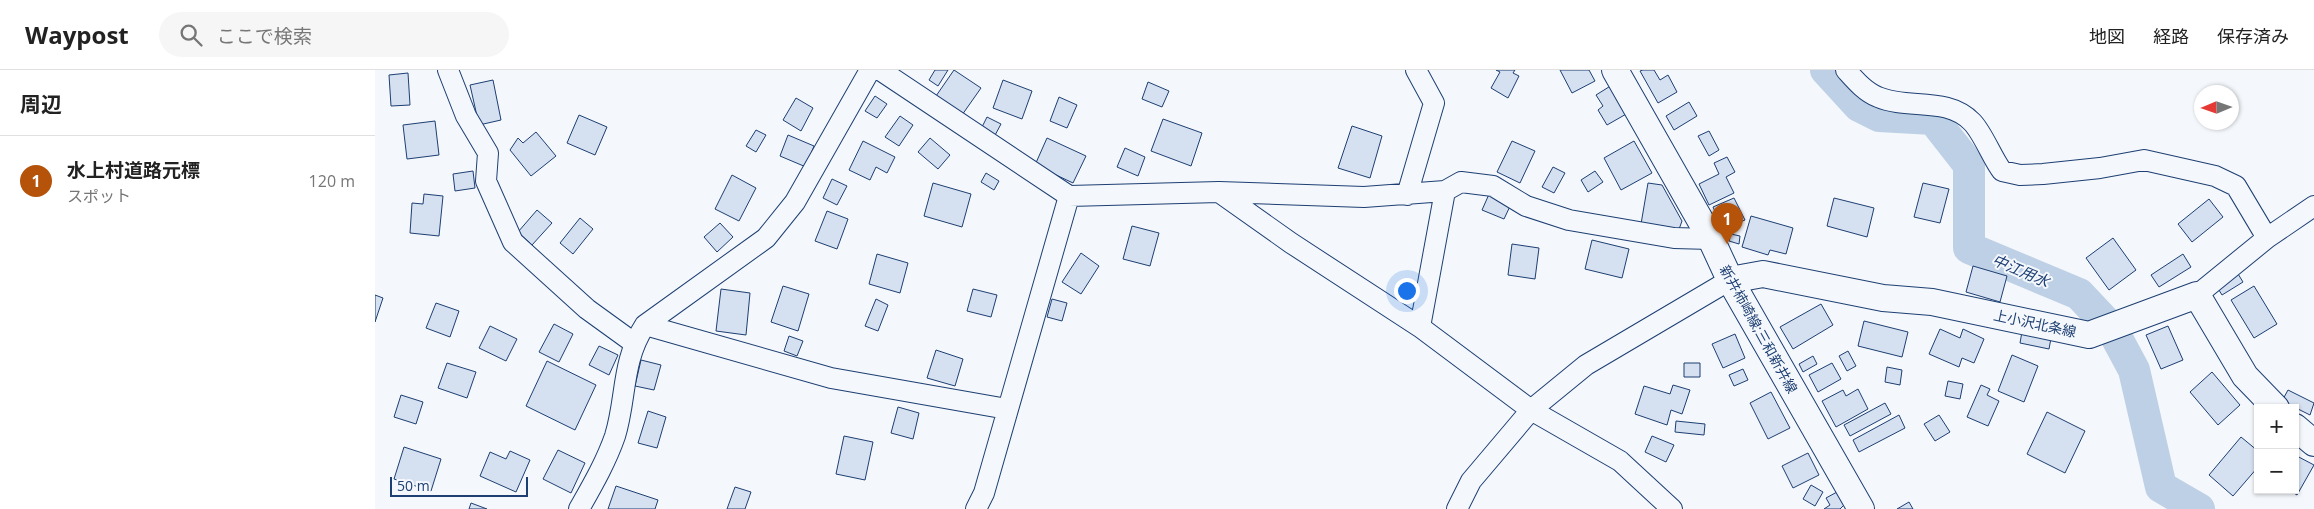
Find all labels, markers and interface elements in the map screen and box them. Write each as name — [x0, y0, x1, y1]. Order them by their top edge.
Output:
search box — [159, 12, 509, 57]
text: Waypost — [25, 18, 129, 51]
icon: search — [177, 21, 205, 49]
text: ここで検索 — [217, 23, 312, 49]
text: 地図 — [2089, 24, 2125, 48]
text: 経路 — [2153, 24, 2189, 48]
text: 保存済み — [2217, 24, 2289, 48]
north arrow — [2194, 85, 2239, 130]
text: 周辺 — [20, 90, 62, 118]
text: 水上村道路元標 — [67, 157, 200, 183]
text: 1 — [31, 170, 41, 192]
text: 120 m — [309, 170, 355, 192]
text: スポット — [67, 185, 131, 207]
pin: 1 — [1711, 203, 1743, 244]
water label: 中江用水 — [1989, 249, 2054, 292]
street label: 新井柿崎線;三和新井線 — [1716, 262, 1802, 396]
your location — [1394, 278, 1420, 304]
street label: 上小沢北条線 — [1992, 305, 2078, 341]
map controls — [2254, 404, 2299, 494]
button: + — [2254, 404, 2299, 449]
button: − — [2254, 449, 2299, 494]
scale bar — [390, 474, 527, 497]
text: 50 m — [397, 476, 430, 495]

